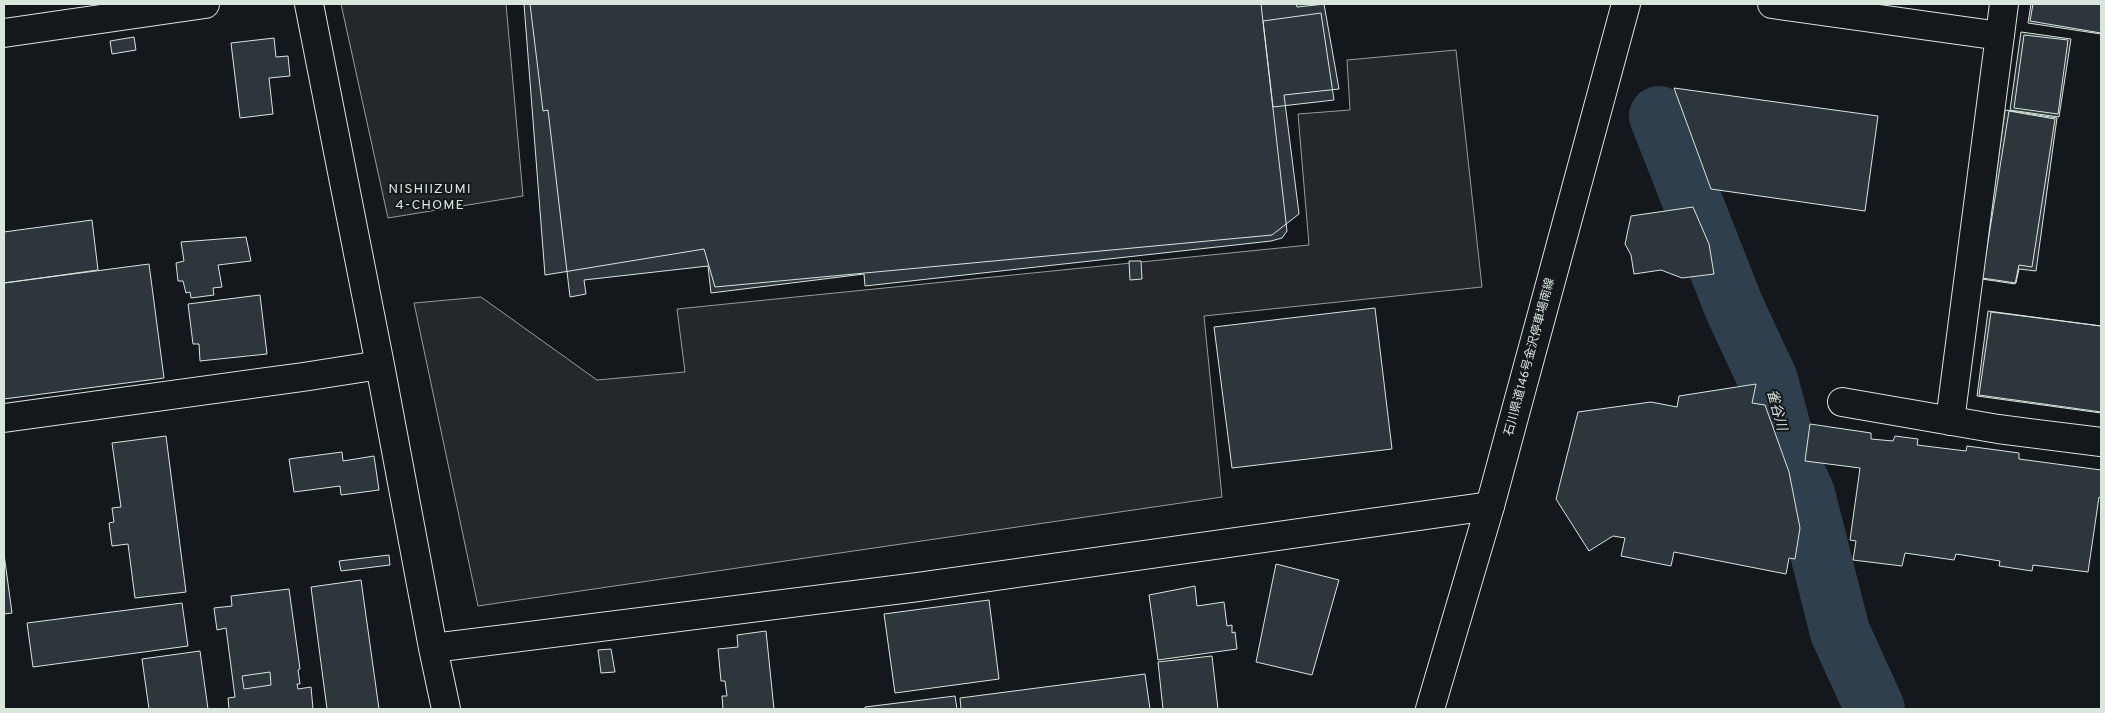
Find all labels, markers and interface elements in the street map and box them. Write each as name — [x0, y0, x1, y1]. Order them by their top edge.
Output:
district label: NISHIIZUMI 4-CHOME — [388, 181, 472, 214]
street label: 石川県道146号金沢停車場南線 — [1501, 276, 1559, 438]
water label: 雀谷川 — [1762, 388, 1790, 434]

